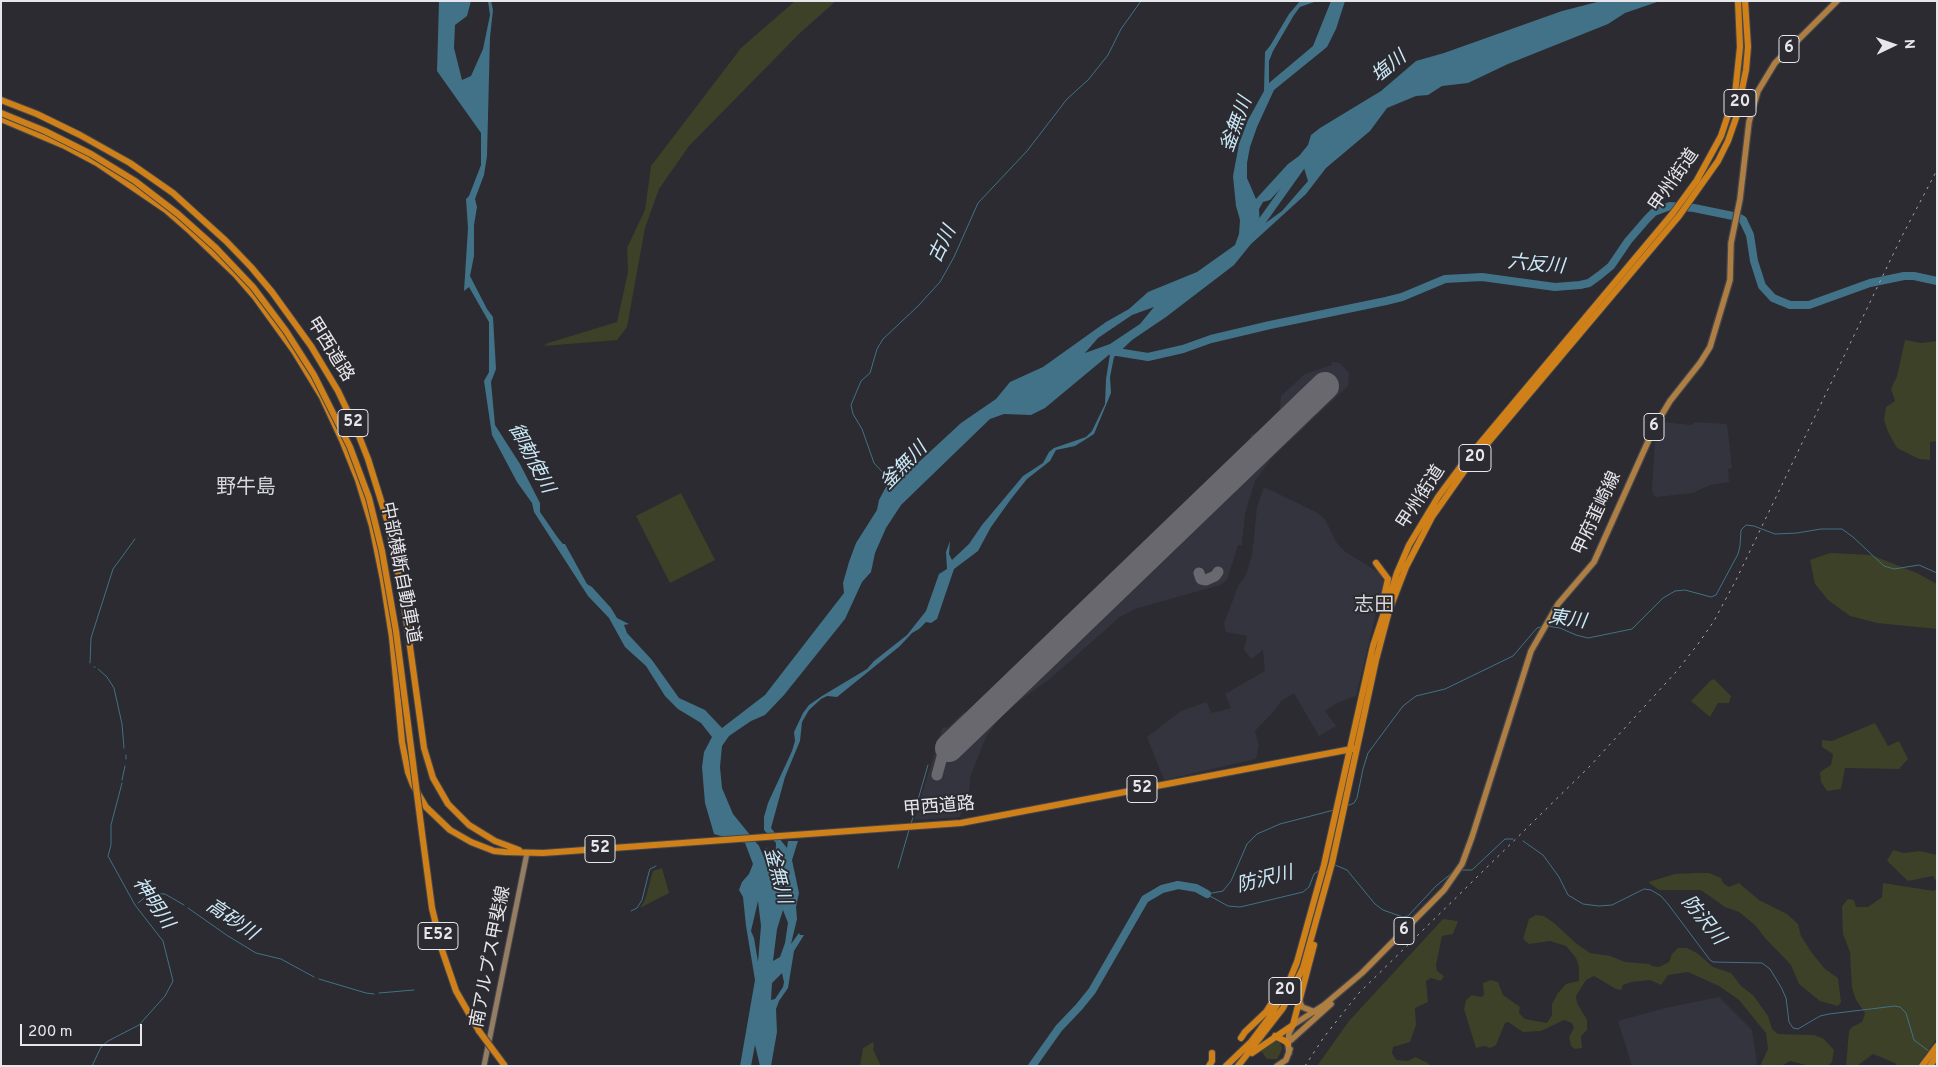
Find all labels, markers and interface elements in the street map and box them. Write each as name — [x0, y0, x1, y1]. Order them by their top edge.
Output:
north arrow — [1868, 20, 1918, 70]
road number: 6 — [1779, 36, 1799, 62]
text: N — [1900, 39, 1917, 50]
water label: 塩川 — [1368, 47, 1412, 89]
road number: 20 — [1724, 90, 1756, 116]
water label: 釜無川 — [1218, 94, 1258, 156]
street label: 甲州街道 — [1646, 145, 1704, 217]
water label: 古川 — [925, 223, 963, 267]
water label: 六反川 — [1507, 252, 1565, 280]
street label: 甲西道路 — [301, 314, 357, 386]
road number: 52 — [338, 409, 368, 436]
road number: 6 — [1644, 414, 1664, 441]
water label: 御勅使川 — [502, 420, 558, 498]
water label: 釜無川 — [877, 439, 933, 495]
road number: 20 — [1459, 444, 1491, 472]
street label: 甲州街道 — [1393, 462, 1451, 534]
street label: 甲府韮崎線 — [1569, 469, 1627, 559]
district label: 野牛島 — [216, 477, 276, 501]
street label: 中部横断自動車道 — [375, 500, 423, 646]
district label: 志田 — [1354, 595, 1394, 619]
water label: 東川 — [1547, 607, 1587, 635]
road number: 52 — [1127, 776, 1157, 802]
street label: 甲西道路 — [902, 794, 976, 822]
road number: 52 — [585, 836, 615, 862]
water label: 釜無川 — [758, 846, 794, 906]
water label: 防沢川 — [1235, 863, 1295, 899]
water label: 神明川 — [127, 874, 177, 934]
street label: 南アルプス甲斐線 — [468, 884, 516, 1030]
water label: 防沢川 — [1675, 892, 1729, 950]
water label: 高砂川 — [201, 896, 261, 946]
road number: 6 — [1394, 918, 1414, 944]
road number: E52 — [418, 922, 458, 949]
road number: 20 — [1269, 978, 1301, 1004]
scale bar — [22, 1014, 145, 1046]
text: 200 m — [28, 1023, 73, 1042]

